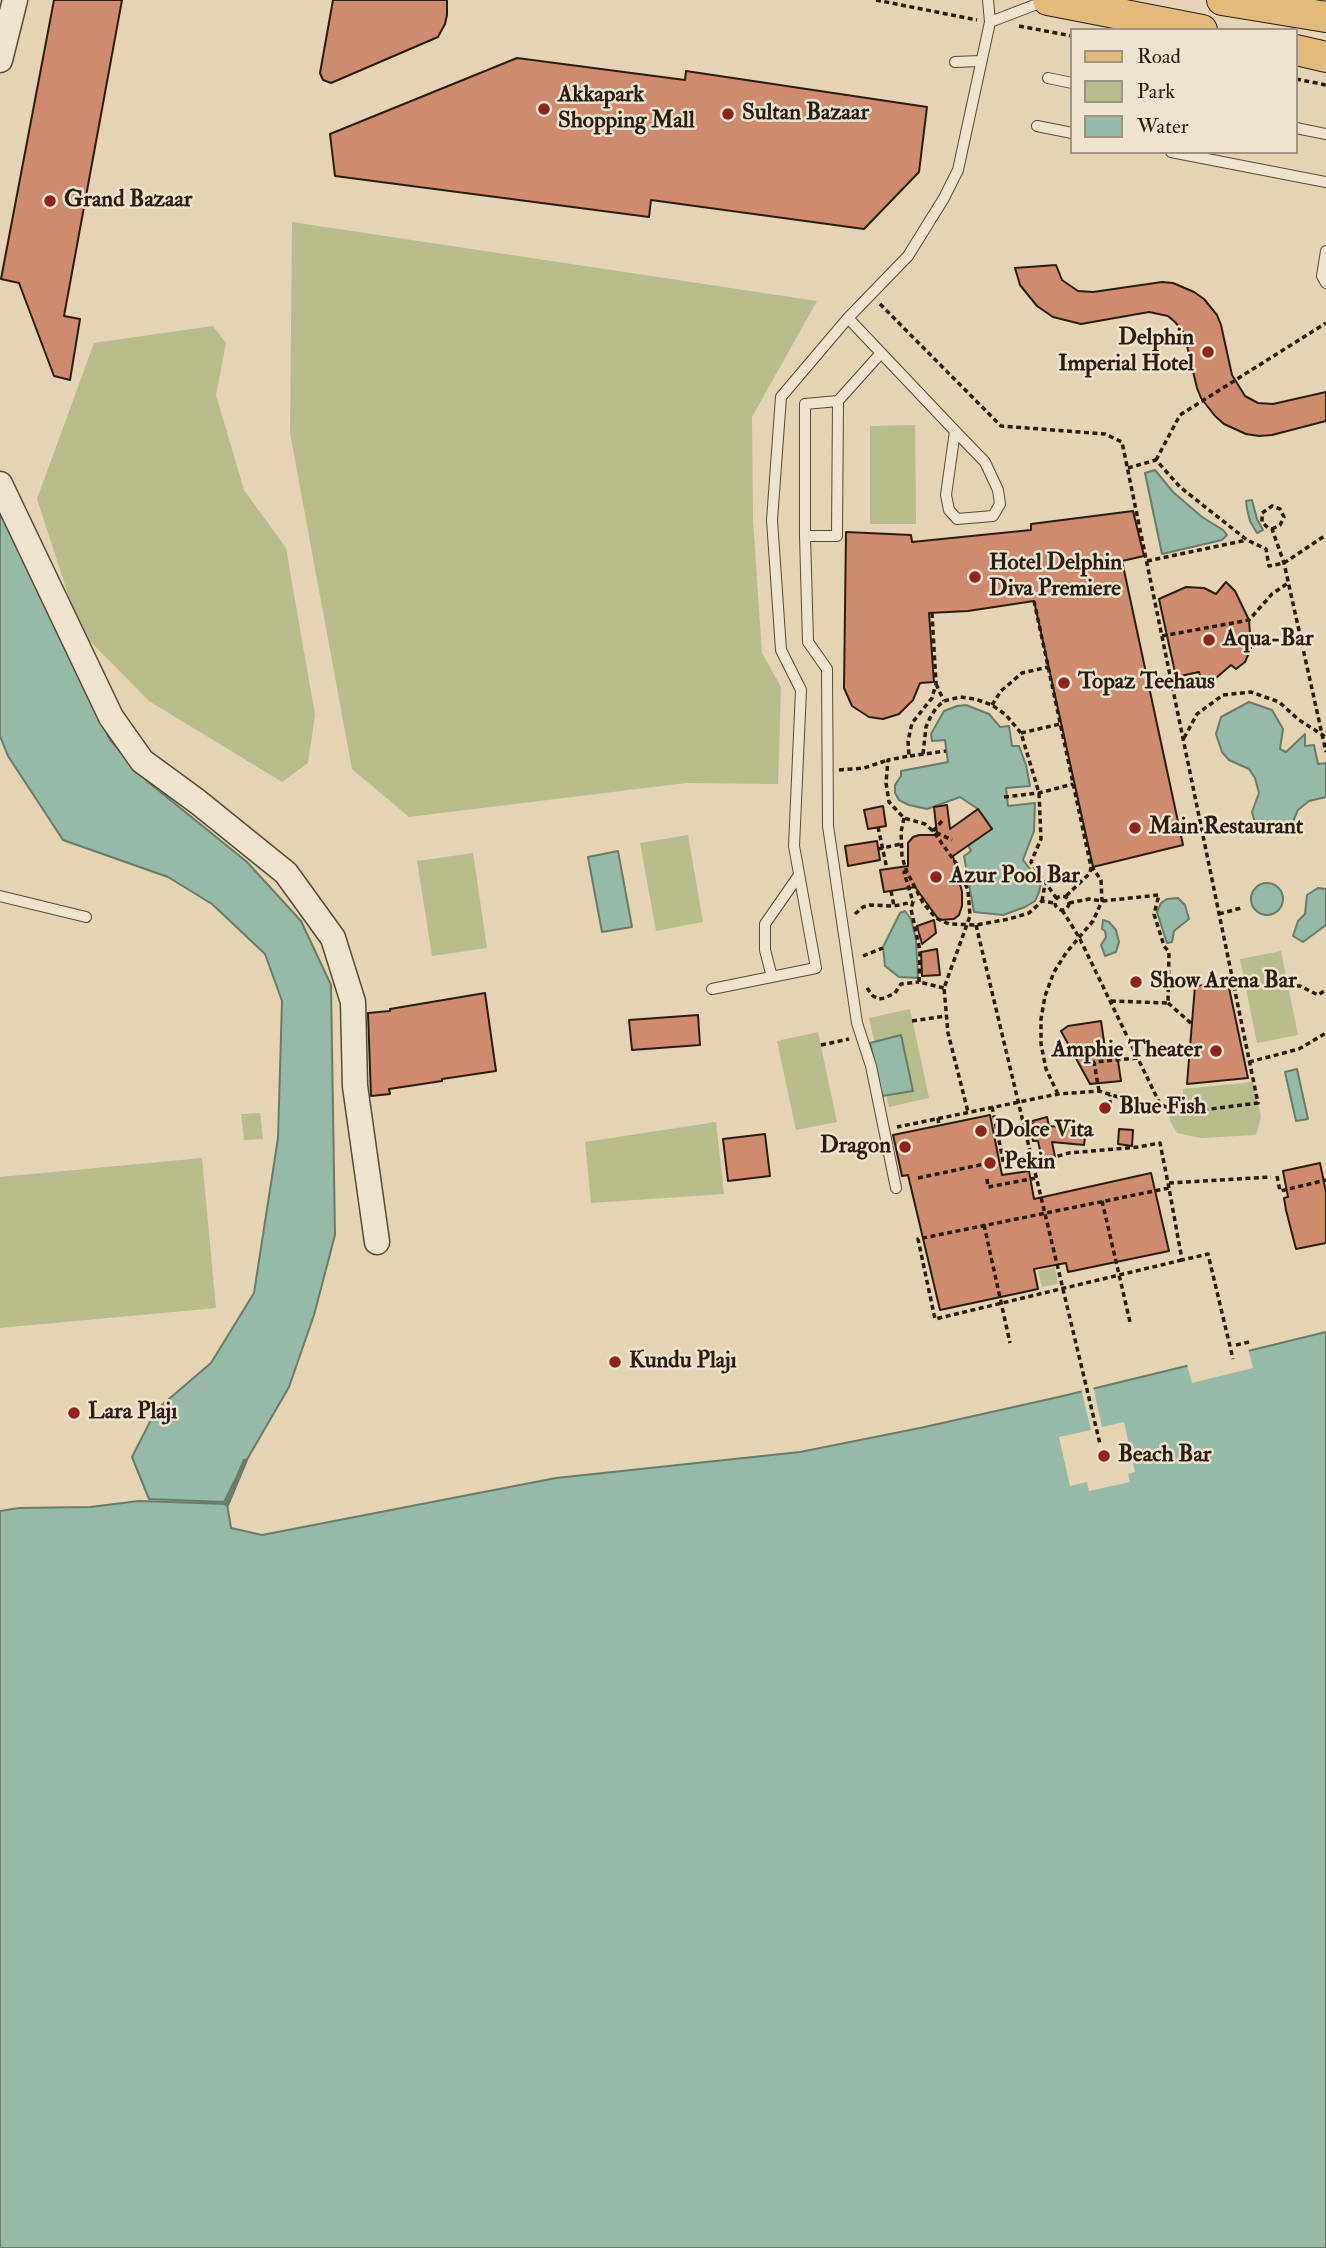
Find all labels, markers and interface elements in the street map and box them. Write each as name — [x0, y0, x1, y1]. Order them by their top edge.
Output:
legend — [1070, 28, 1298, 154]
text: Road — [1137, 43, 1181, 70]
text: Park — [1137, 78, 1175, 105]
place label: Akkapark Shopping Mall — [558, 82, 695, 136]
place label: Sultan Bazaar — [742, 100, 869, 128]
marker: Akkapark Shopping Mall — [536, 101, 552, 117]
marker: Sultan Bazaar — [720, 106, 736, 122]
text: Water — [1137, 113, 1189, 140]
place label: Grand Bazaar — [64, 187, 192, 215]
marker: Grand Bazaar — [42, 193, 58, 209]
place label: Delphin Imperial Hotel — [1058, 325, 1194, 379]
marker: Delphin Imperial Hotel — [1200, 344, 1216, 360]
place label: Hotel Delphin Diva Premiere — [989, 550, 1122, 604]
marker: Hotel Delphin Diva Premiere — [967, 569, 983, 585]
place label: Aqua-Bar — [1223, 626, 1314, 654]
marker: Aqua-Bar — [1201, 632, 1217, 648]
place label: Topaz Teehaus — [1078, 669, 1215, 697]
marker: Topaz Teehaus — [1056, 675, 1072, 691]
place label: Main Restaurant — [1149, 814, 1303, 842]
marker: Main Restaurant — [1127, 820, 1143, 836]
place label: Azur Pool Bar — [950, 863, 1080, 891]
marker: Azur Pool Bar — [928, 869, 944, 885]
place label: Show Arena Bar — [1150, 968, 1297, 996]
marker: Show Arena Bar — [1128, 974, 1144, 990]
place label: Amphie Theater — [1052, 1037, 1202, 1065]
marker: Amphie Theater — [1208, 1043, 1224, 1059]
place label: Blue Fish — [1119, 1094, 1206, 1122]
marker: Blue Fish — [1097, 1100, 1113, 1116]
place label: Dolce Vita — [995, 1117, 1093, 1145]
marker: Dolce Vita — [973, 1123, 989, 1139]
place label: Dragon — [820, 1133, 891, 1161]
marker: Dragon — [897, 1139, 913, 1155]
place label: Pekin — [1004, 1149, 1055, 1177]
marker: Pekin — [982, 1155, 998, 1171]
place label: Kundu Plajı — [629, 1348, 737, 1376]
marker: Kundu Plajı — [607, 1354, 623, 1370]
place label: Lara Plajı — [88, 1399, 177, 1427]
marker: Lara Plajı — [66, 1405, 82, 1421]
place label: Beach Bar — [1118, 1442, 1211, 1470]
marker: Beach Bar — [1096, 1448, 1112, 1464]

